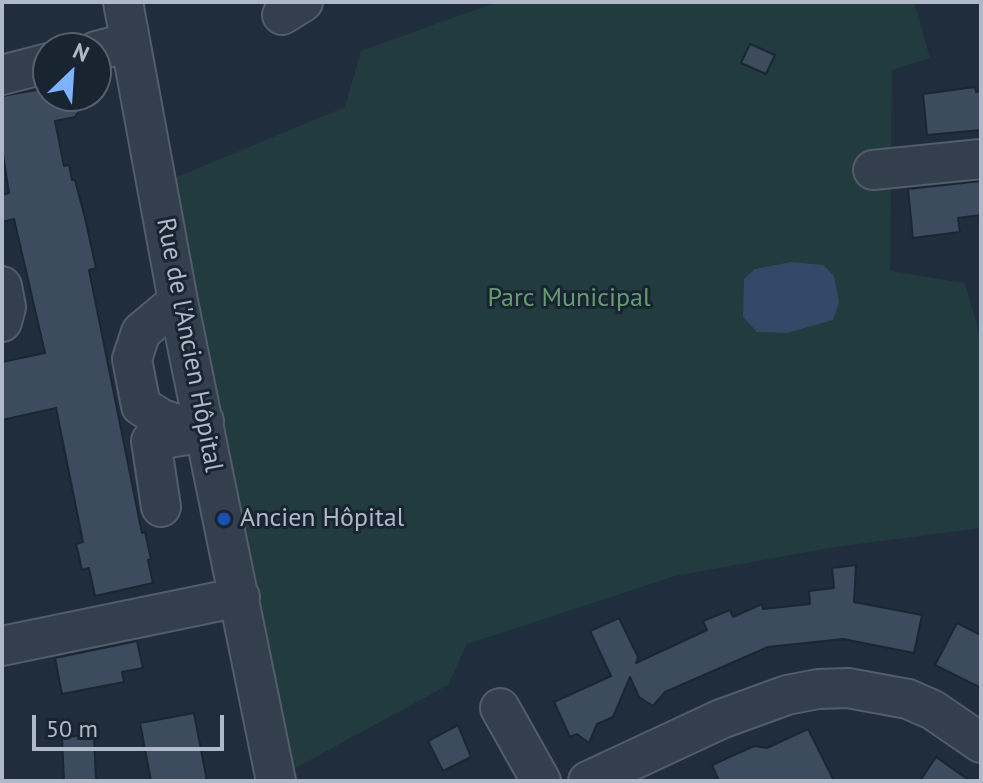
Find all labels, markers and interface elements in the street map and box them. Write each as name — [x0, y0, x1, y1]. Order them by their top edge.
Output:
north arrow — [32, 32, 112, 112]
text: N — [69, 36, 94, 68]
street label: Rue de l'Ancien Hôpital — [149, 215, 229, 475]
park label: Parc Municipal — [487, 283, 651, 315]
place label: Ancien Hôpital — [240, 503, 404, 535]
marker: Ancien Hôpital — [215, 510, 233, 528]
scale bar — [36, 699, 228, 749]
text: 50 m — [46, 713, 98, 744]

